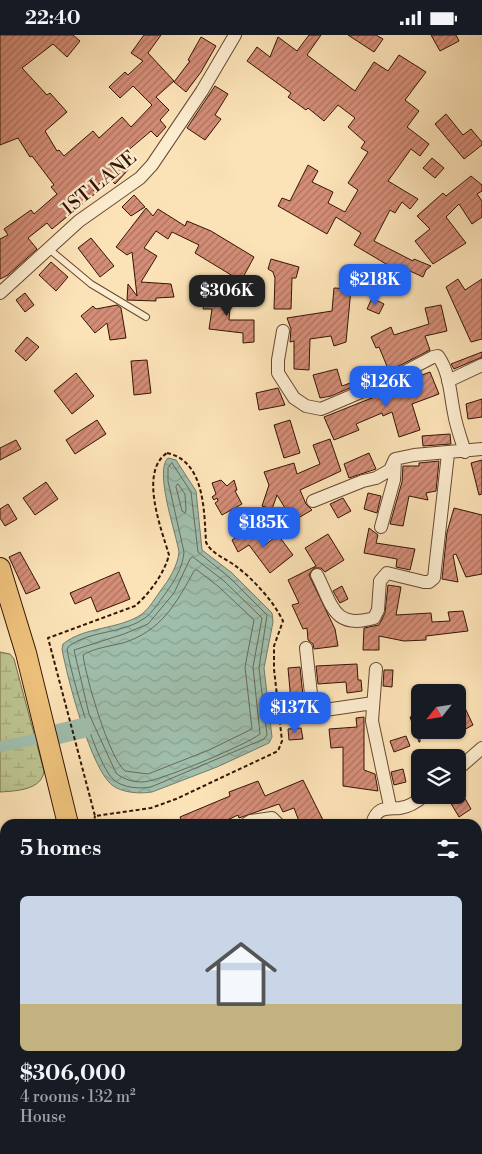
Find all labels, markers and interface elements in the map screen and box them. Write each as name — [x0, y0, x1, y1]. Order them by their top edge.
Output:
text: 22:40 — [25, 6, 81, 30]
street label: 1ST LANE — [57, 145, 141, 221]
pin: $218K — [340, 263, 410, 306]
text: $218K — [350, 270, 400, 290]
pin: $306K — [192, 275, 262, 317]
text: $306K — [200, 281, 254, 301]
pin: $126K — [351, 365, 421, 408]
text: $126K — [361, 372, 411, 392]
pin: $185K — [229, 507, 299, 549]
text: $185K — [239, 513, 289, 533]
north arrow — [411, 684, 466, 739]
map controls — [411, 684, 466, 804]
pin: $137K — [260, 691, 330, 734]
text: $137K — [271, 698, 319, 718]
button: layers — [411, 749, 466, 804]
icon: filters — [434, 835, 462, 863]
text: 5 homes — [20, 836, 101, 862]
icon: home — [196, 929, 286, 1019]
text: $306,000 — [20, 1061, 126, 1087]
text: 4 rooms · 132 m² — [20, 1087, 136, 1107]
text: House — [20, 1107, 66, 1127]

